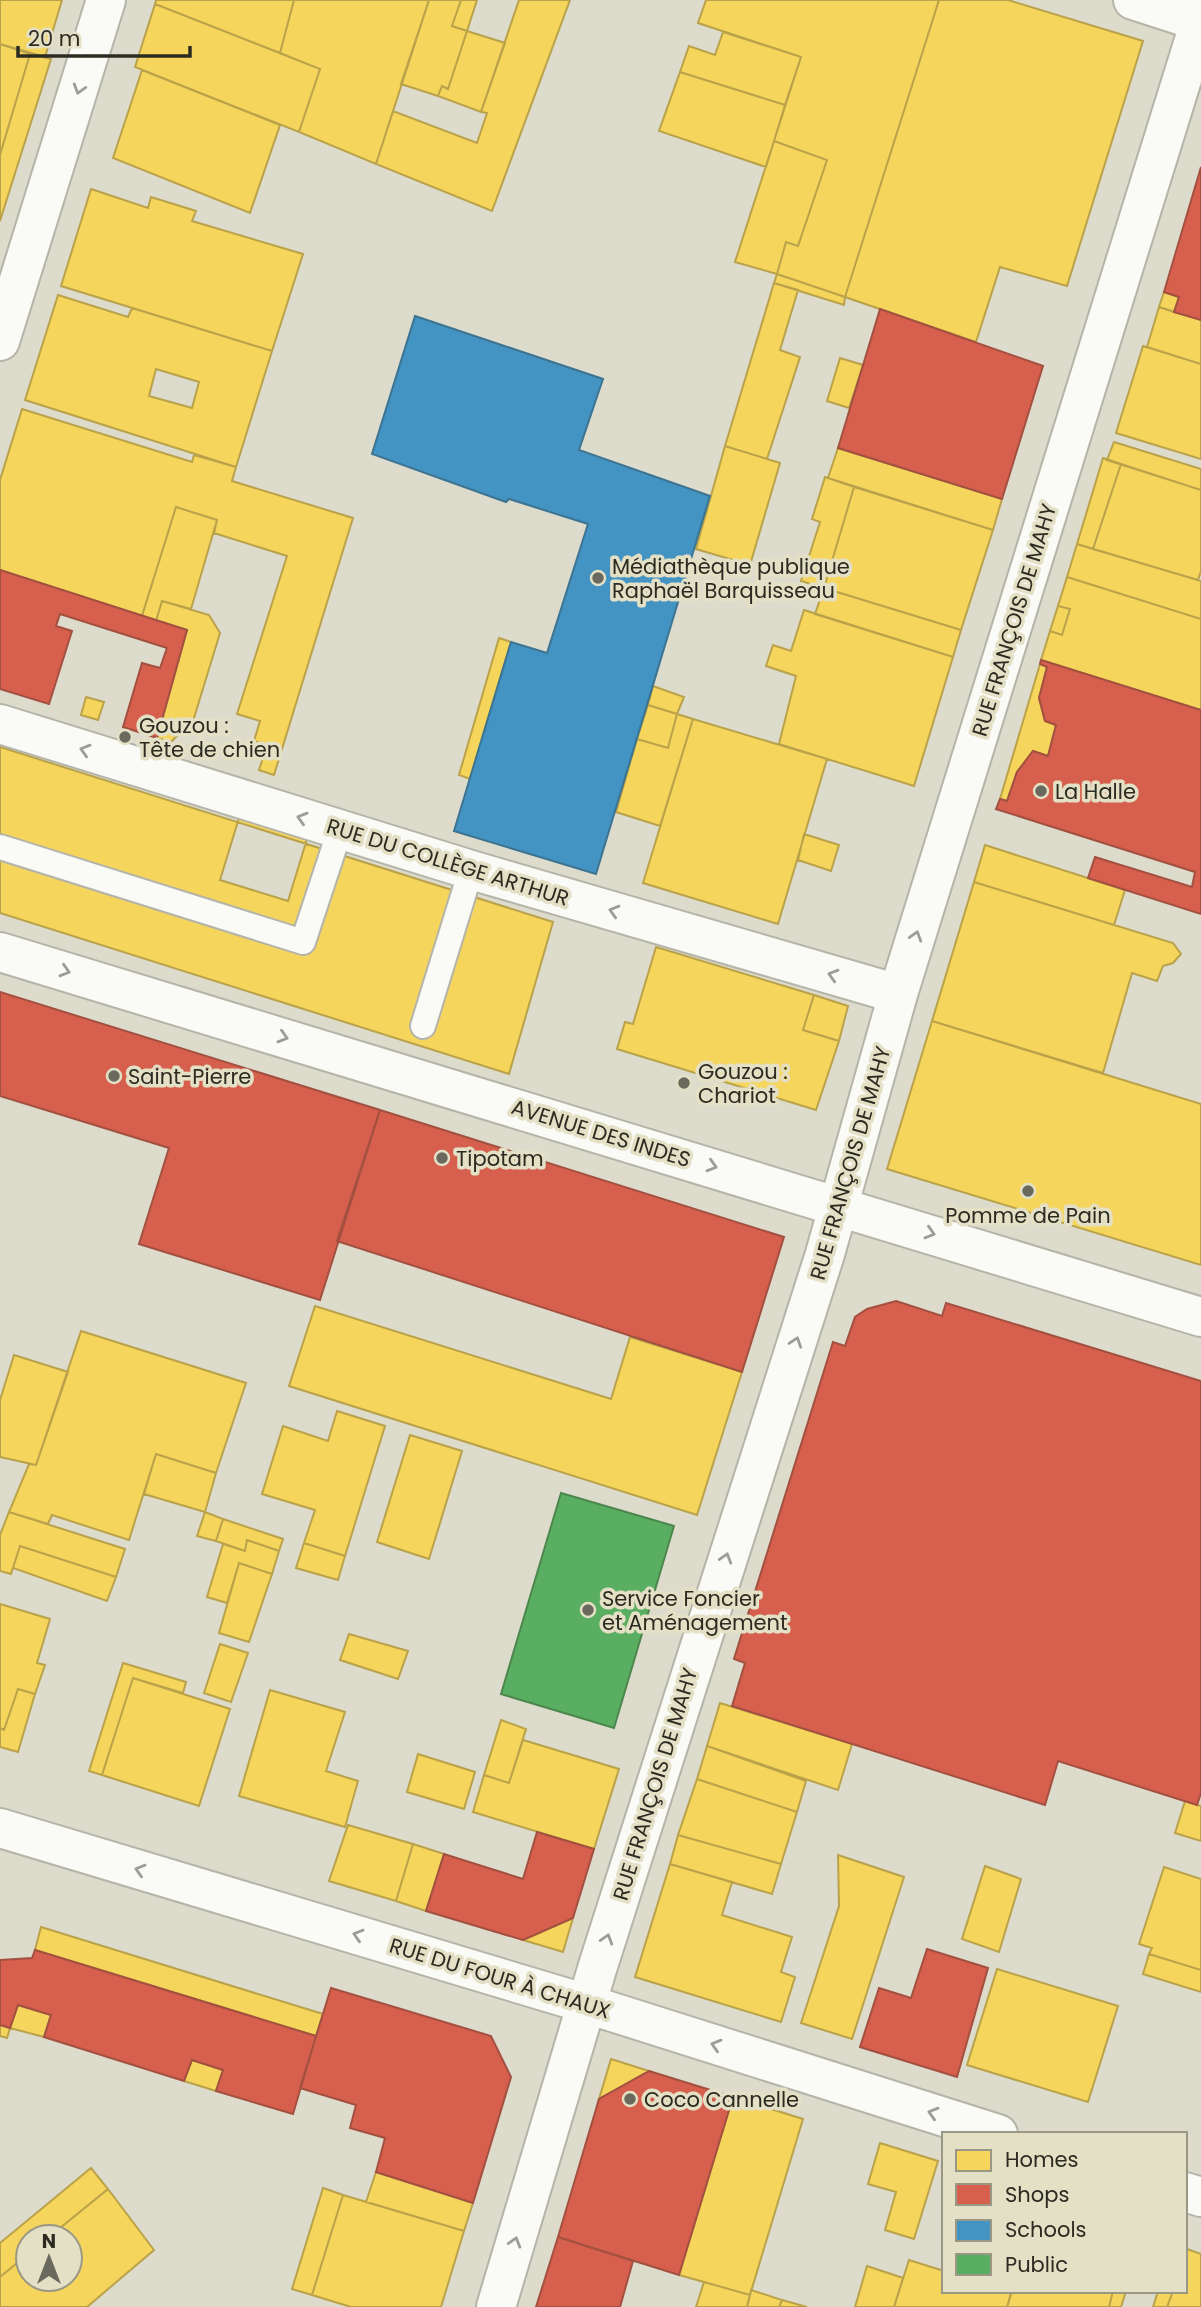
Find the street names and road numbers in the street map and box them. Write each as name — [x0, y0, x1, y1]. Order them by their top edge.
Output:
street label: RUE FRANÇOIS DE MAHY — [965, 500, 1063, 740]
street label: RUE DU COLLÈGE ARTHUR — [323, 811, 573, 913]
street label: RUE FRANÇOIS DE MAHY — [803, 1043, 897, 1283]
street label: AVENUE DES INDES — [508, 1092, 694, 1174]
street label: RUE FRANÇOIS DE MAHY — [606, 1664, 704, 1904]
street label: RUE DU FOUR À CHAUX — [386, 1931, 614, 2025]

